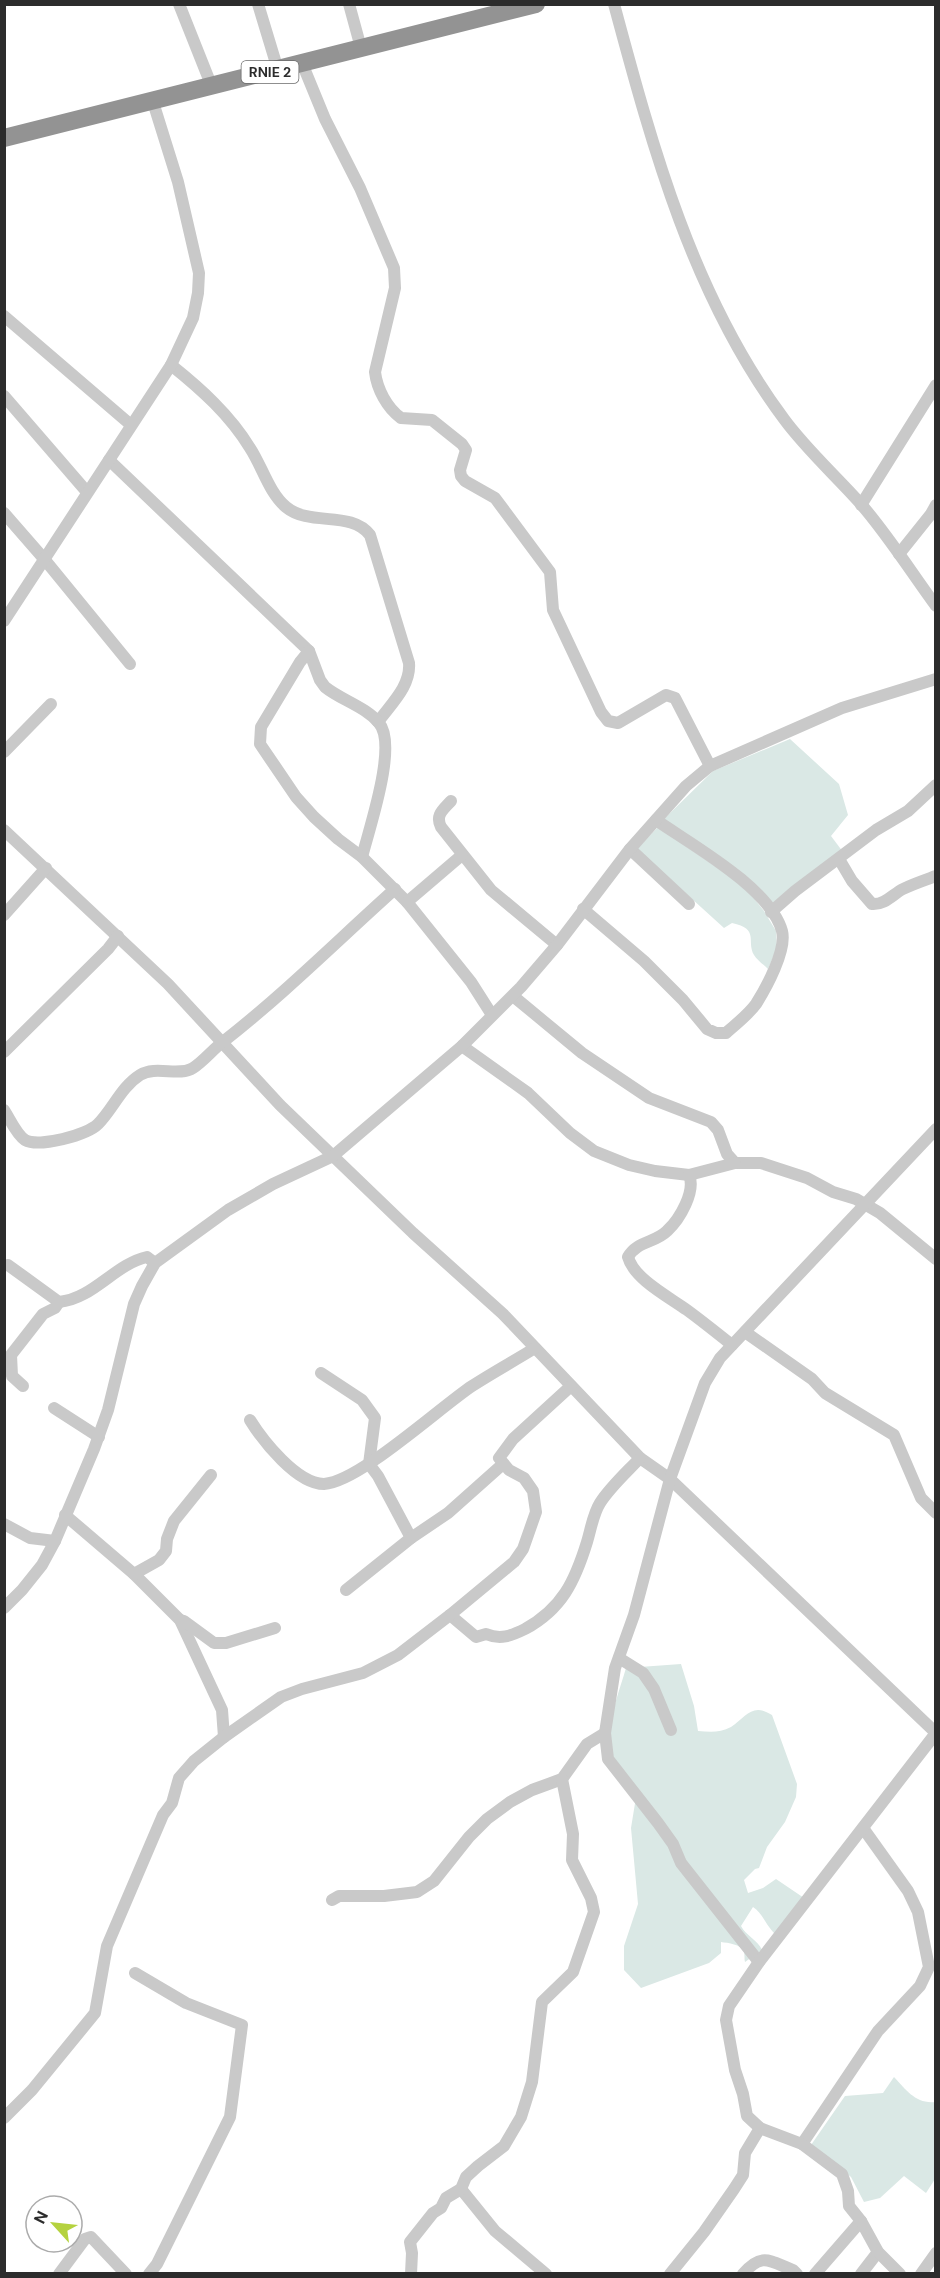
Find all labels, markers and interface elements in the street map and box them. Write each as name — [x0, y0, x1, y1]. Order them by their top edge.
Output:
road number: RNIE 2 — [242, 61, 298, 83]
north arrow — [24, 2194, 84, 2254]
text: N — [29, 2207, 53, 2227]

